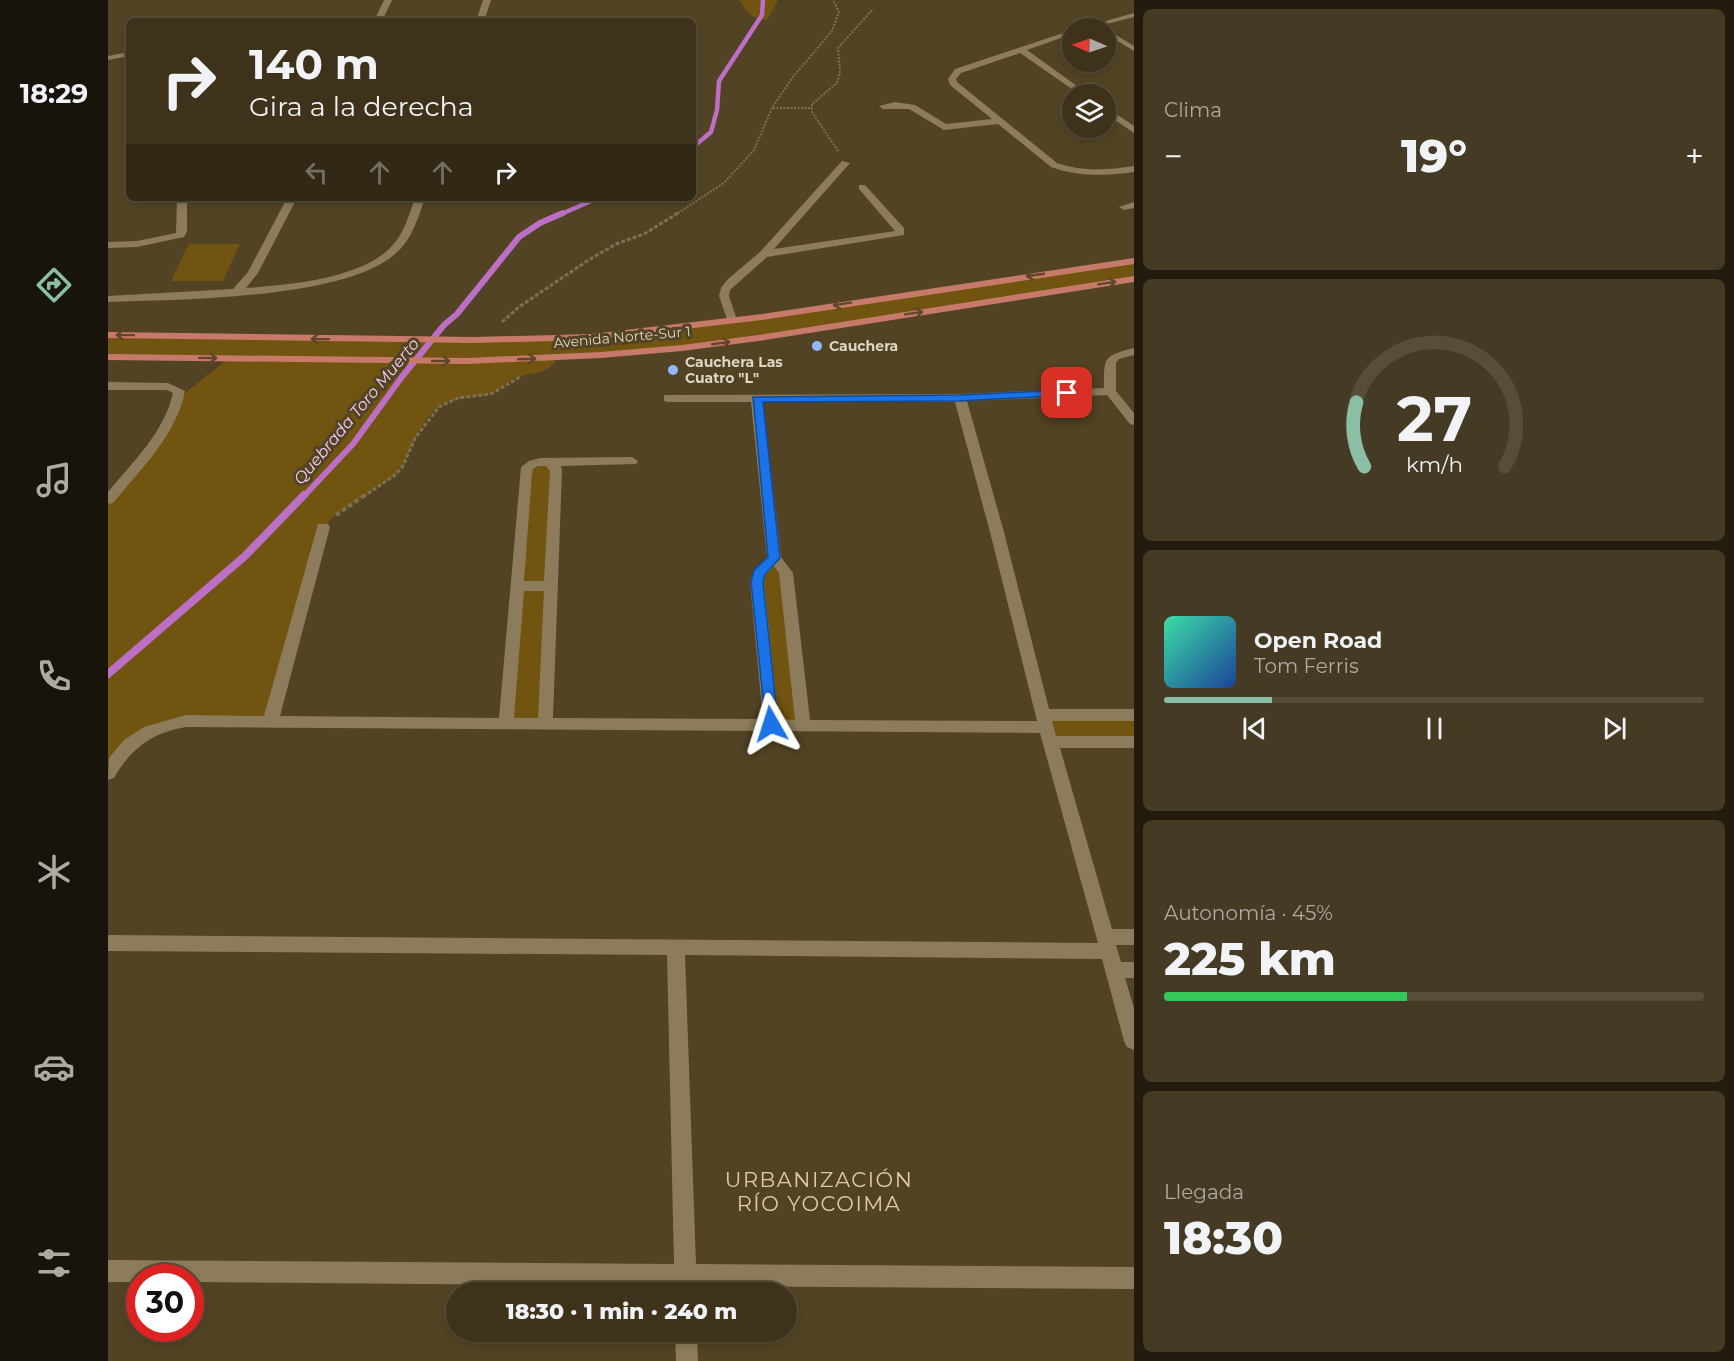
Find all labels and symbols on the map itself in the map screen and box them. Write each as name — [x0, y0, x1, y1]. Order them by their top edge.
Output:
north arrow — [1062, 18, 1116, 72]
one-way arrow — [1025, 270, 1045, 281]
one-way arrow — [1096, 278, 1116, 289]
one-way arrow — [832, 299, 852, 310]
one-way arrow — [903, 307, 923, 318]
street label: Avenida Norte-Sur 1 — [553, 322, 691, 352]
one-way arrow — [115, 329, 135, 341]
one-way arrow — [310, 333, 330, 344]
water label: Quebrada Toro Muerto — [290, 334, 423, 488]
place label: Cauchera — [829, 337, 898, 355]
one-way arrow — [711, 338, 731, 349]
marker: Cauchera — [810, 339, 824, 353]
one-way arrow — [198, 352, 218, 364]
place label: Cauchera Las Cuatro "L" — [685, 353, 783, 387]
one-way arrow — [516, 354, 536, 365]
one-way arrow — [431, 355, 451, 367]
marker: Cauchera Las Cuatro "L" — [666, 363, 680, 377]
pin — [1041, 367, 1092, 418]
position arrow — [739, 692, 803, 756]
district label: URBANIZACIÓN RÍO YOCOIMA — [725, 1167, 913, 1216]
speed limit sign: 30 — [126, 1264, 204, 1342]

